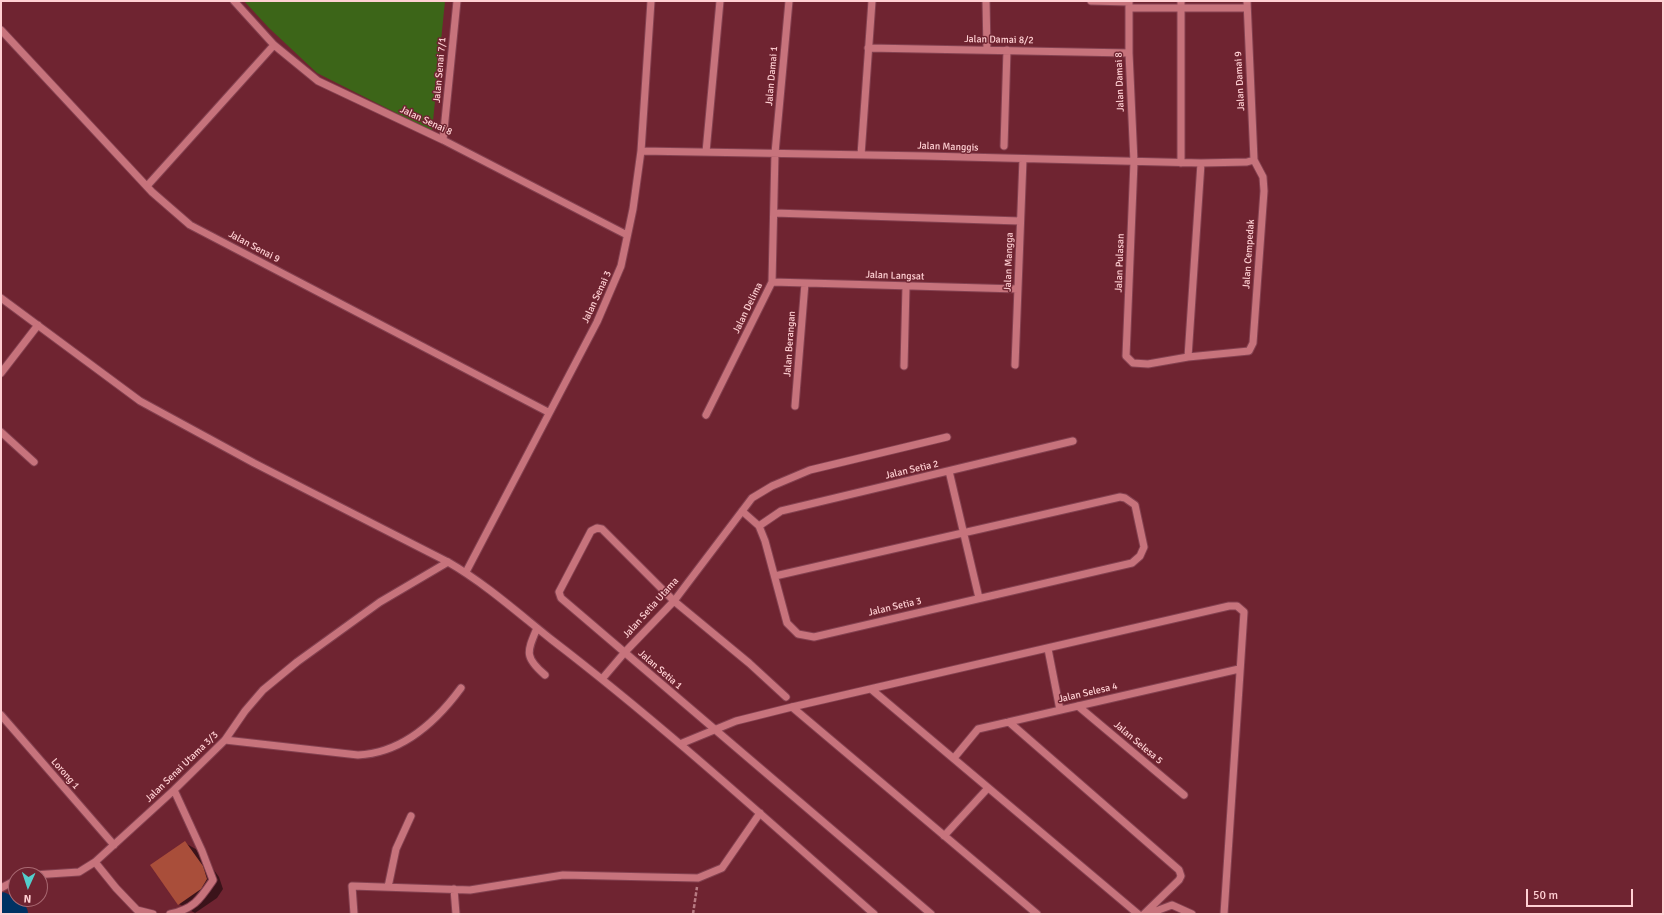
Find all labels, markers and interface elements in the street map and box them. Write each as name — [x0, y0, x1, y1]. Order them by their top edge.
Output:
street label: Jalan Damai 8/2 — [964, 33, 1034, 47]
street label: Jalan Senai 7/1 — [431, 37, 449, 103]
street label: Jalan Damai 1 — [763, 46, 781, 106]
street label: Jalan Damai 9 — [1232, 51, 1248, 111]
street label: Jalan Damai 8 — [1113, 52, 1127, 112]
street label: Jalan Senai 8 — [398, 104, 454, 138]
street label: Jalan Manggis — [917, 140, 979, 154]
street label: Jalan Cempedak — [1241, 219, 1257, 289]
street label: Jalan Senai 9 — [226, 228, 282, 266]
street label: Jalan Mangga — [1002, 232, 1016, 292]
street label: Jalan Pulasan — [1113, 233, 1127, 293]
street label: Jalan Senai 3 — [580, 269, 614, 325]
street label: Jalan Langsat — [865, 269, 925, 283]
street label: Jalan Delima — [731, 281, 765, 335]
street label: Jalan Berangan — [782, 311, 798, 377]
street label: Jalan Setia 2 — [884, 458, 940, 482]
street label: Jalan Setia Utama — [621, 575, 681, 641]
street label: Jalan Setia 3 — [867, 595, 923, 619]
street label: Jalan Setia 1 — [636, 648, 684, 692]
street label: Jalan Selesa 4 — [1057, 680, 1119, 706]
street label: Jalan Selesa 5 — [1111, 719, 1165, 767]
street label: Jalan Senai Utama 3/3 — [143, 729, 221, 805]
street label: Lorong 1 — [48, 756, 82, 792]
north arrow — [8, 867, 48, 907]
scale bar — [1528, 881, 1635, 907]
text: 50 m — [1533, 888, 1558, 903]
text: N — [23, 892, 32, 905]

